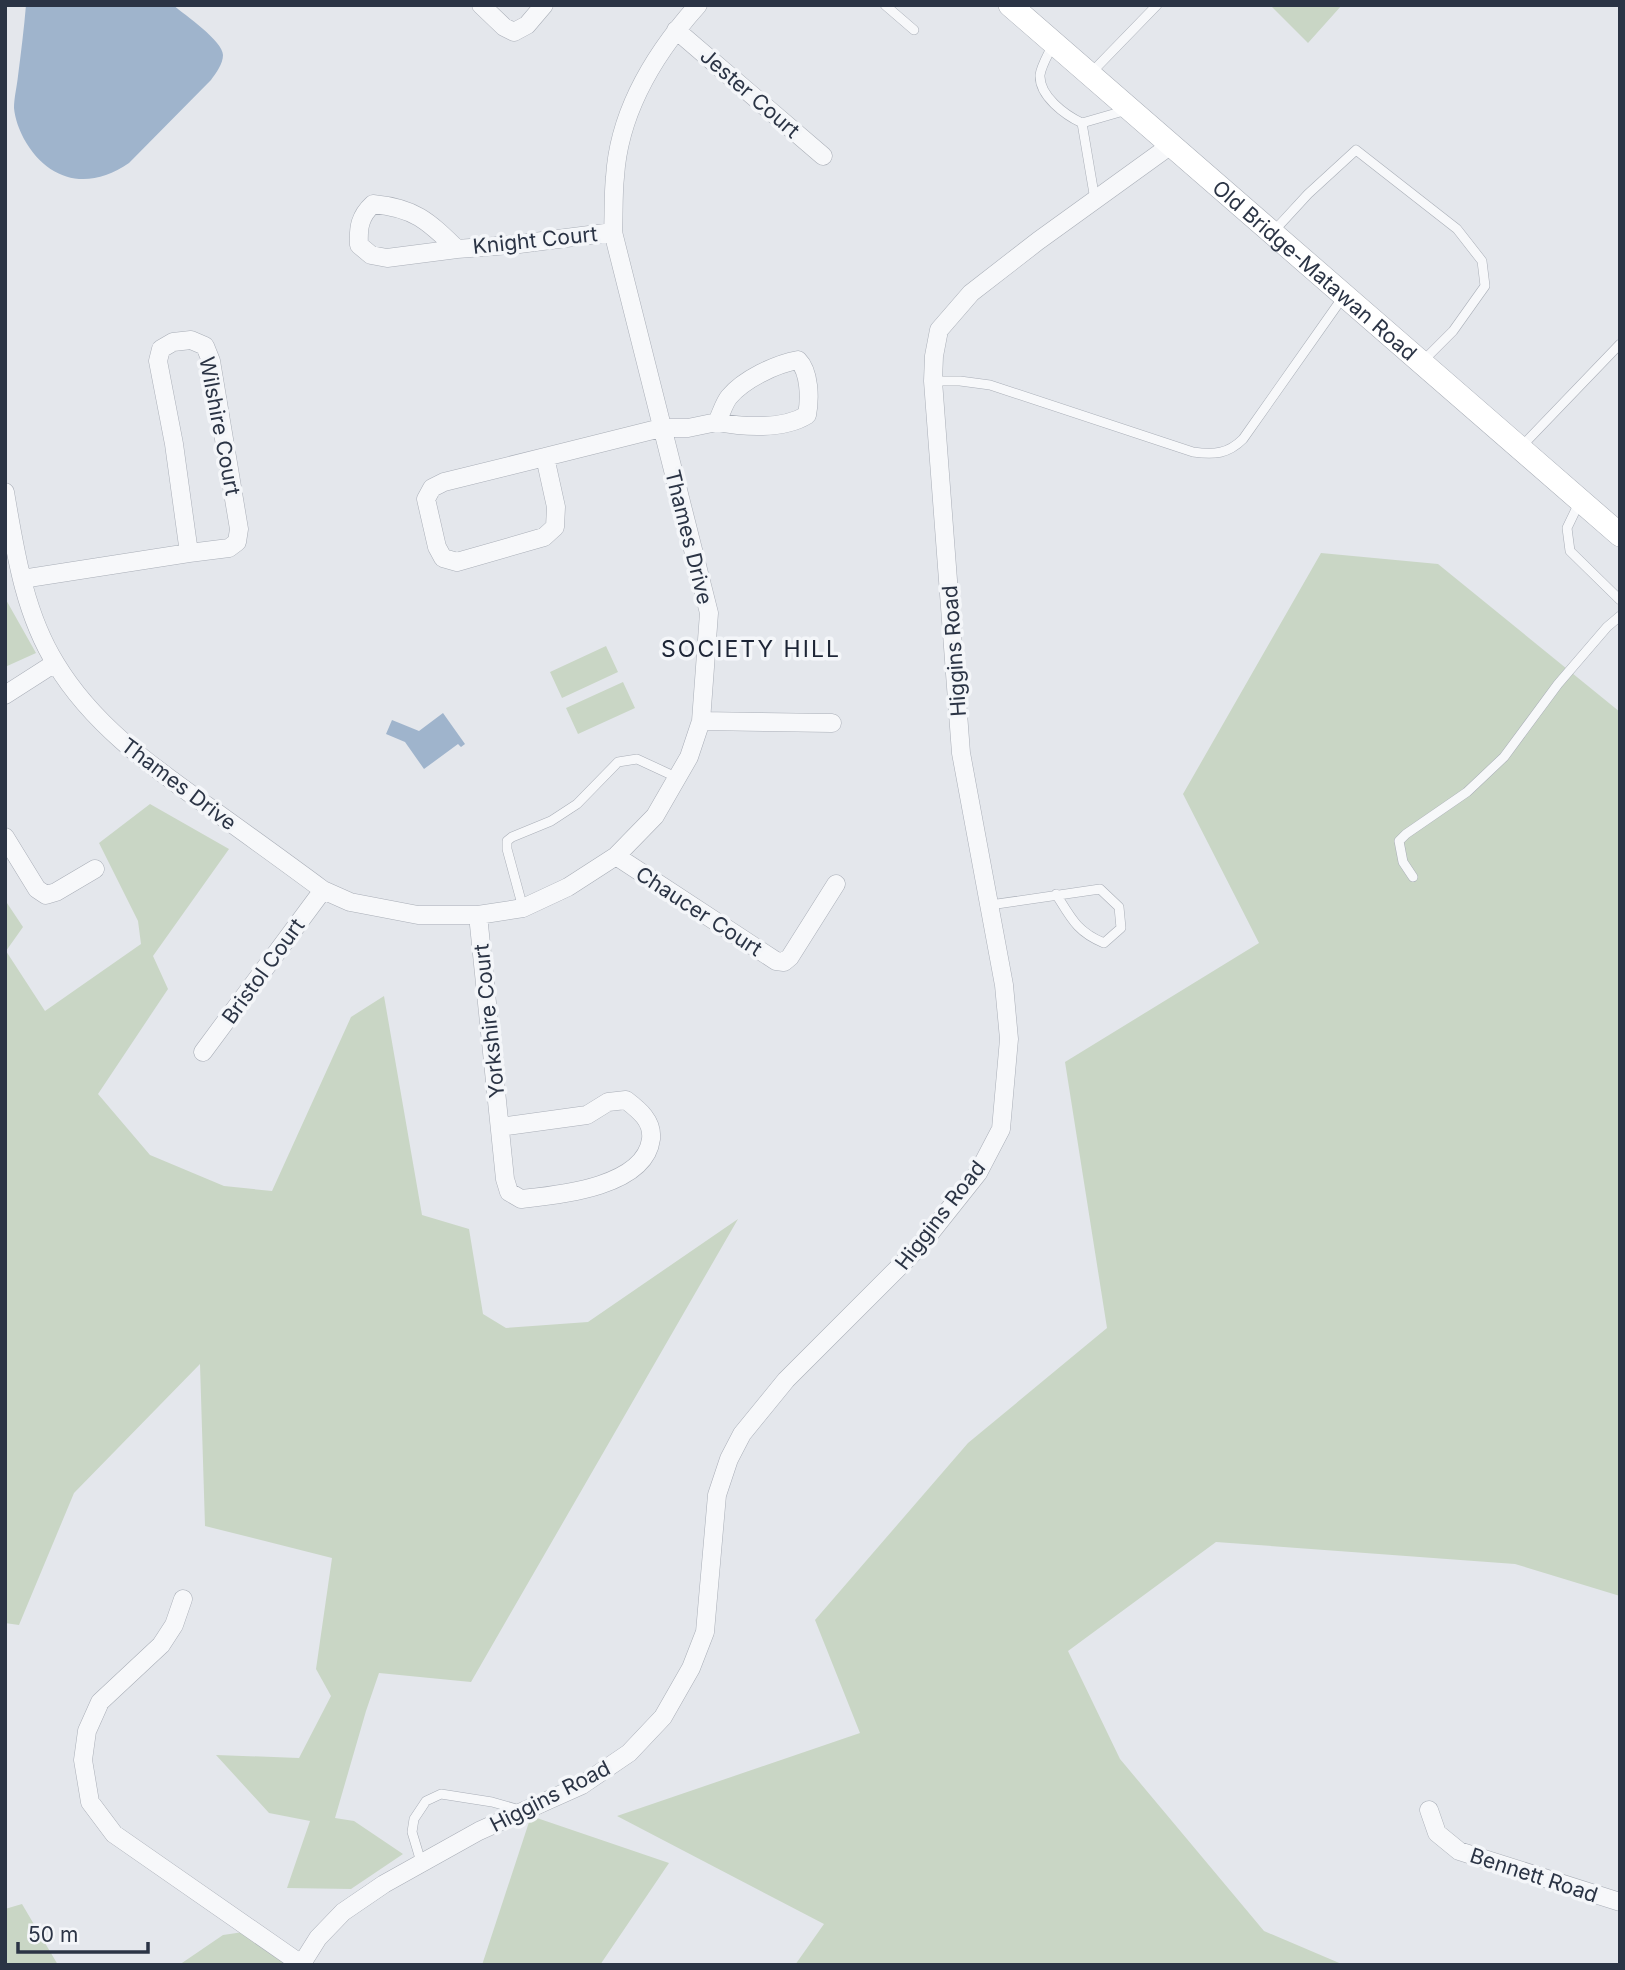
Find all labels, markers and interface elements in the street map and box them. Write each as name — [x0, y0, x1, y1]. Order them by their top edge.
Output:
street label: Jester Court — [695, 43, 805, 143]
street label: Old Bridge-Matawan Road — [1208, 175, 1422, 365]
street label: Knight Court — [471, 221, 599, 259]
street label: Wilshire Court — [194, 355, 246, 498]
street label: Thames Drive — [660, 467, 718, 607]
street label: Higgins Road — [937, 584, 971, 718]
district label: SOCIETY HILL — [661, 635, 841, 663]
street label: Thames Drive — [117, 733, 241, 835]
street label: Chaucer Court — [631, 861, 767, 961]
street label: Bristol Court — [216, 913, 310, 1028]
street label: Yorkshire Court — [468, 943, 510, 1099]
street label: Higgins Road — [890, 1155, 990, 1275]
street label: Higgins Road — [486, 1755, 614, 1837]
street label: Bennett Road — [1467, 1843, 1601, 1907]
scale bar — [18, 1910, 147, 1954]
text: 50 m — [28, 1922, 78, 1947]

